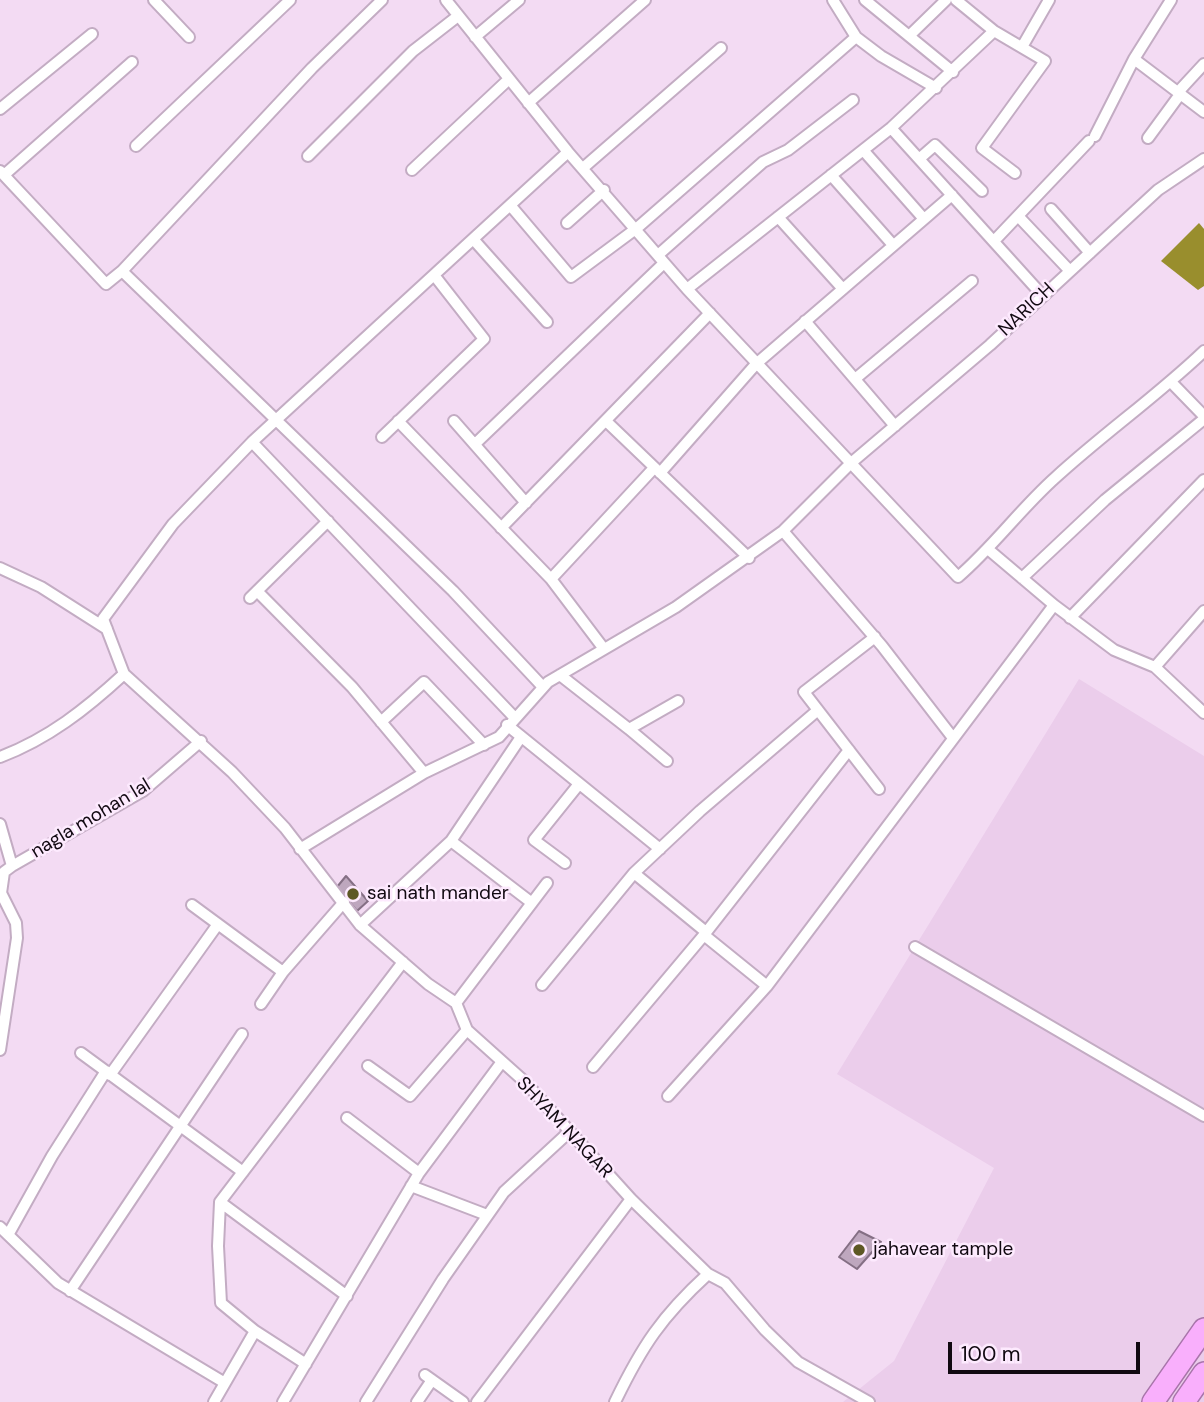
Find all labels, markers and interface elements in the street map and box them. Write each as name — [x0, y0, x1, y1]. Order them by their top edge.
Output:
street label: NARICH — [994, 278, 1060, 342]
street label: nagla mohan lal — [27, 774, 155, 864]
place label: sai nath mander — [367, 883, 509, 905]
marker: sai nath mander — [345, 886, 361, 902]
street label: SHYAM NAGAR — [511, 1072, 617, 1184]
place label: jahavear tample — [873, 1239, 1013, 1261]
marker: jahavear tample — [851, 1242, 867, 1258]
scale bar — [952, 1328, 1144, 1372]
text: 100 m — [961, 1340, 1021, 1368]

